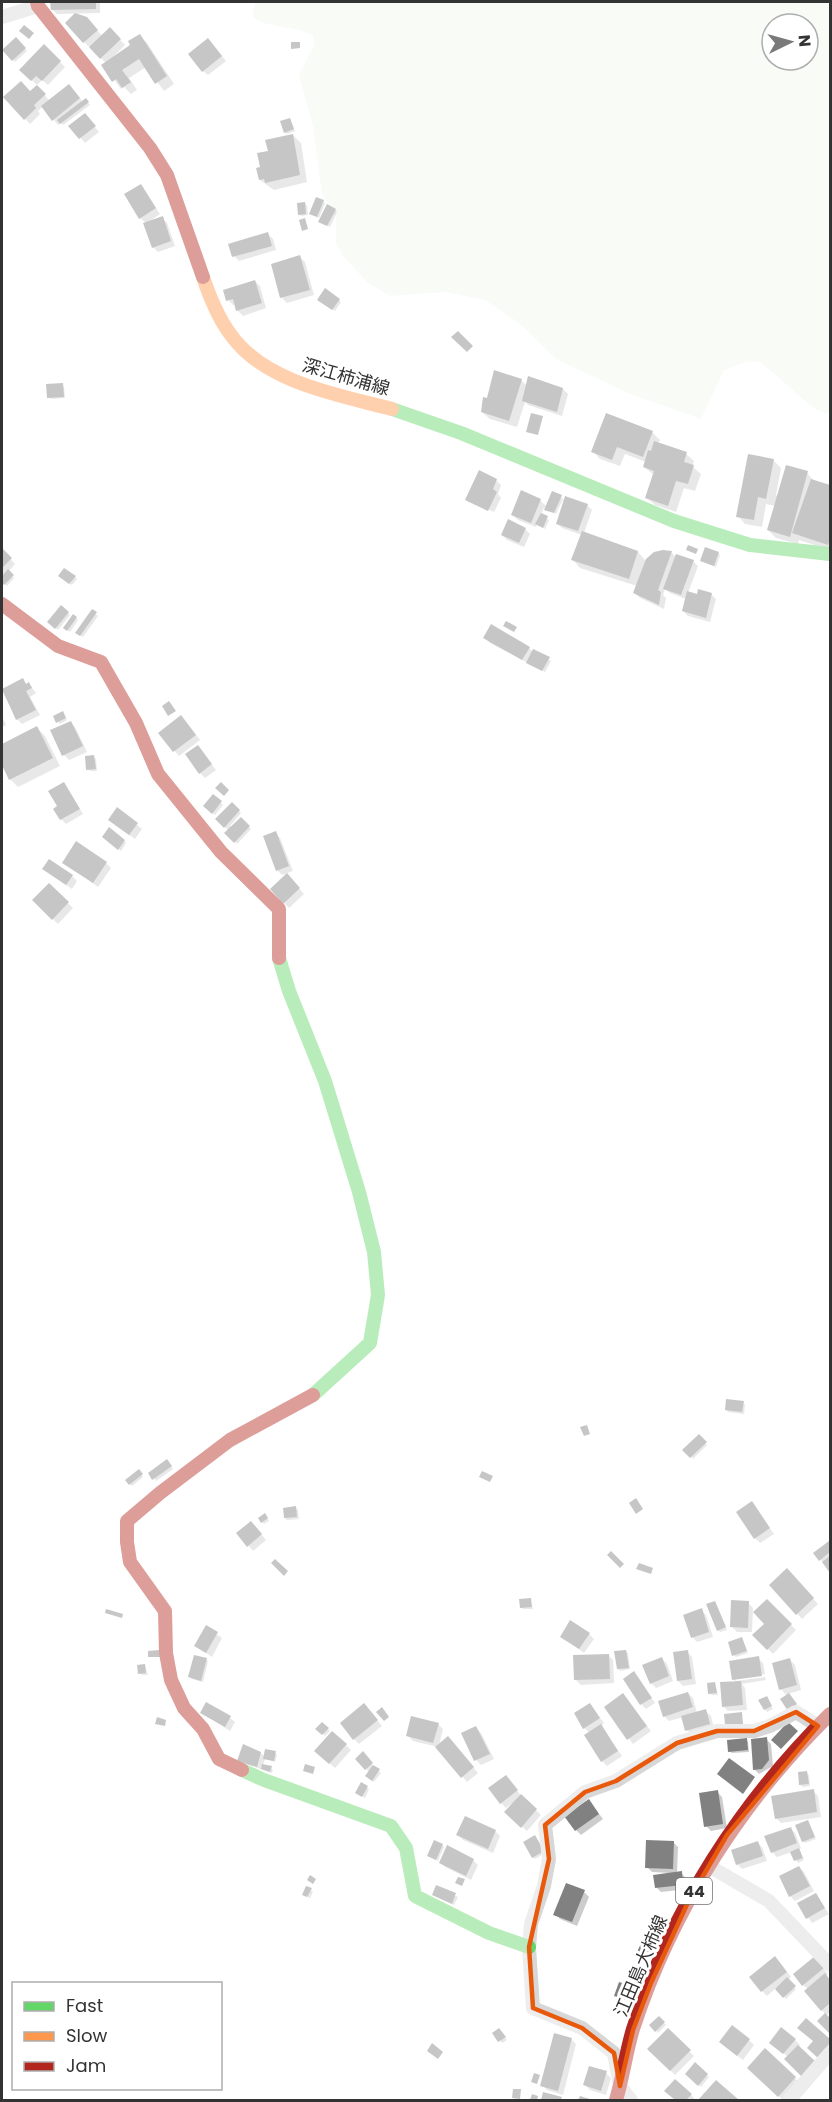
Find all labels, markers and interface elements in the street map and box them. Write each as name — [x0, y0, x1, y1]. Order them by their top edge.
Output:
north arrow — [760, 12, 820, 72]
text: N — [792, 34, 816, 48]
street label: 深江柿浦線 — [299, 352, 393, 401]
road number: 44 — [676, 1878, 712, 1904]
street label: 江田島大柿線 — [608, 1911, 673, 2020]
legend — [12, 1982, 222, 2090]
text: Fast — [66, 1993, 103, 2018]
text: Slow — [66, 2023, 108, 2048]
text: Jam — [66, 2053, 106, 2078]

